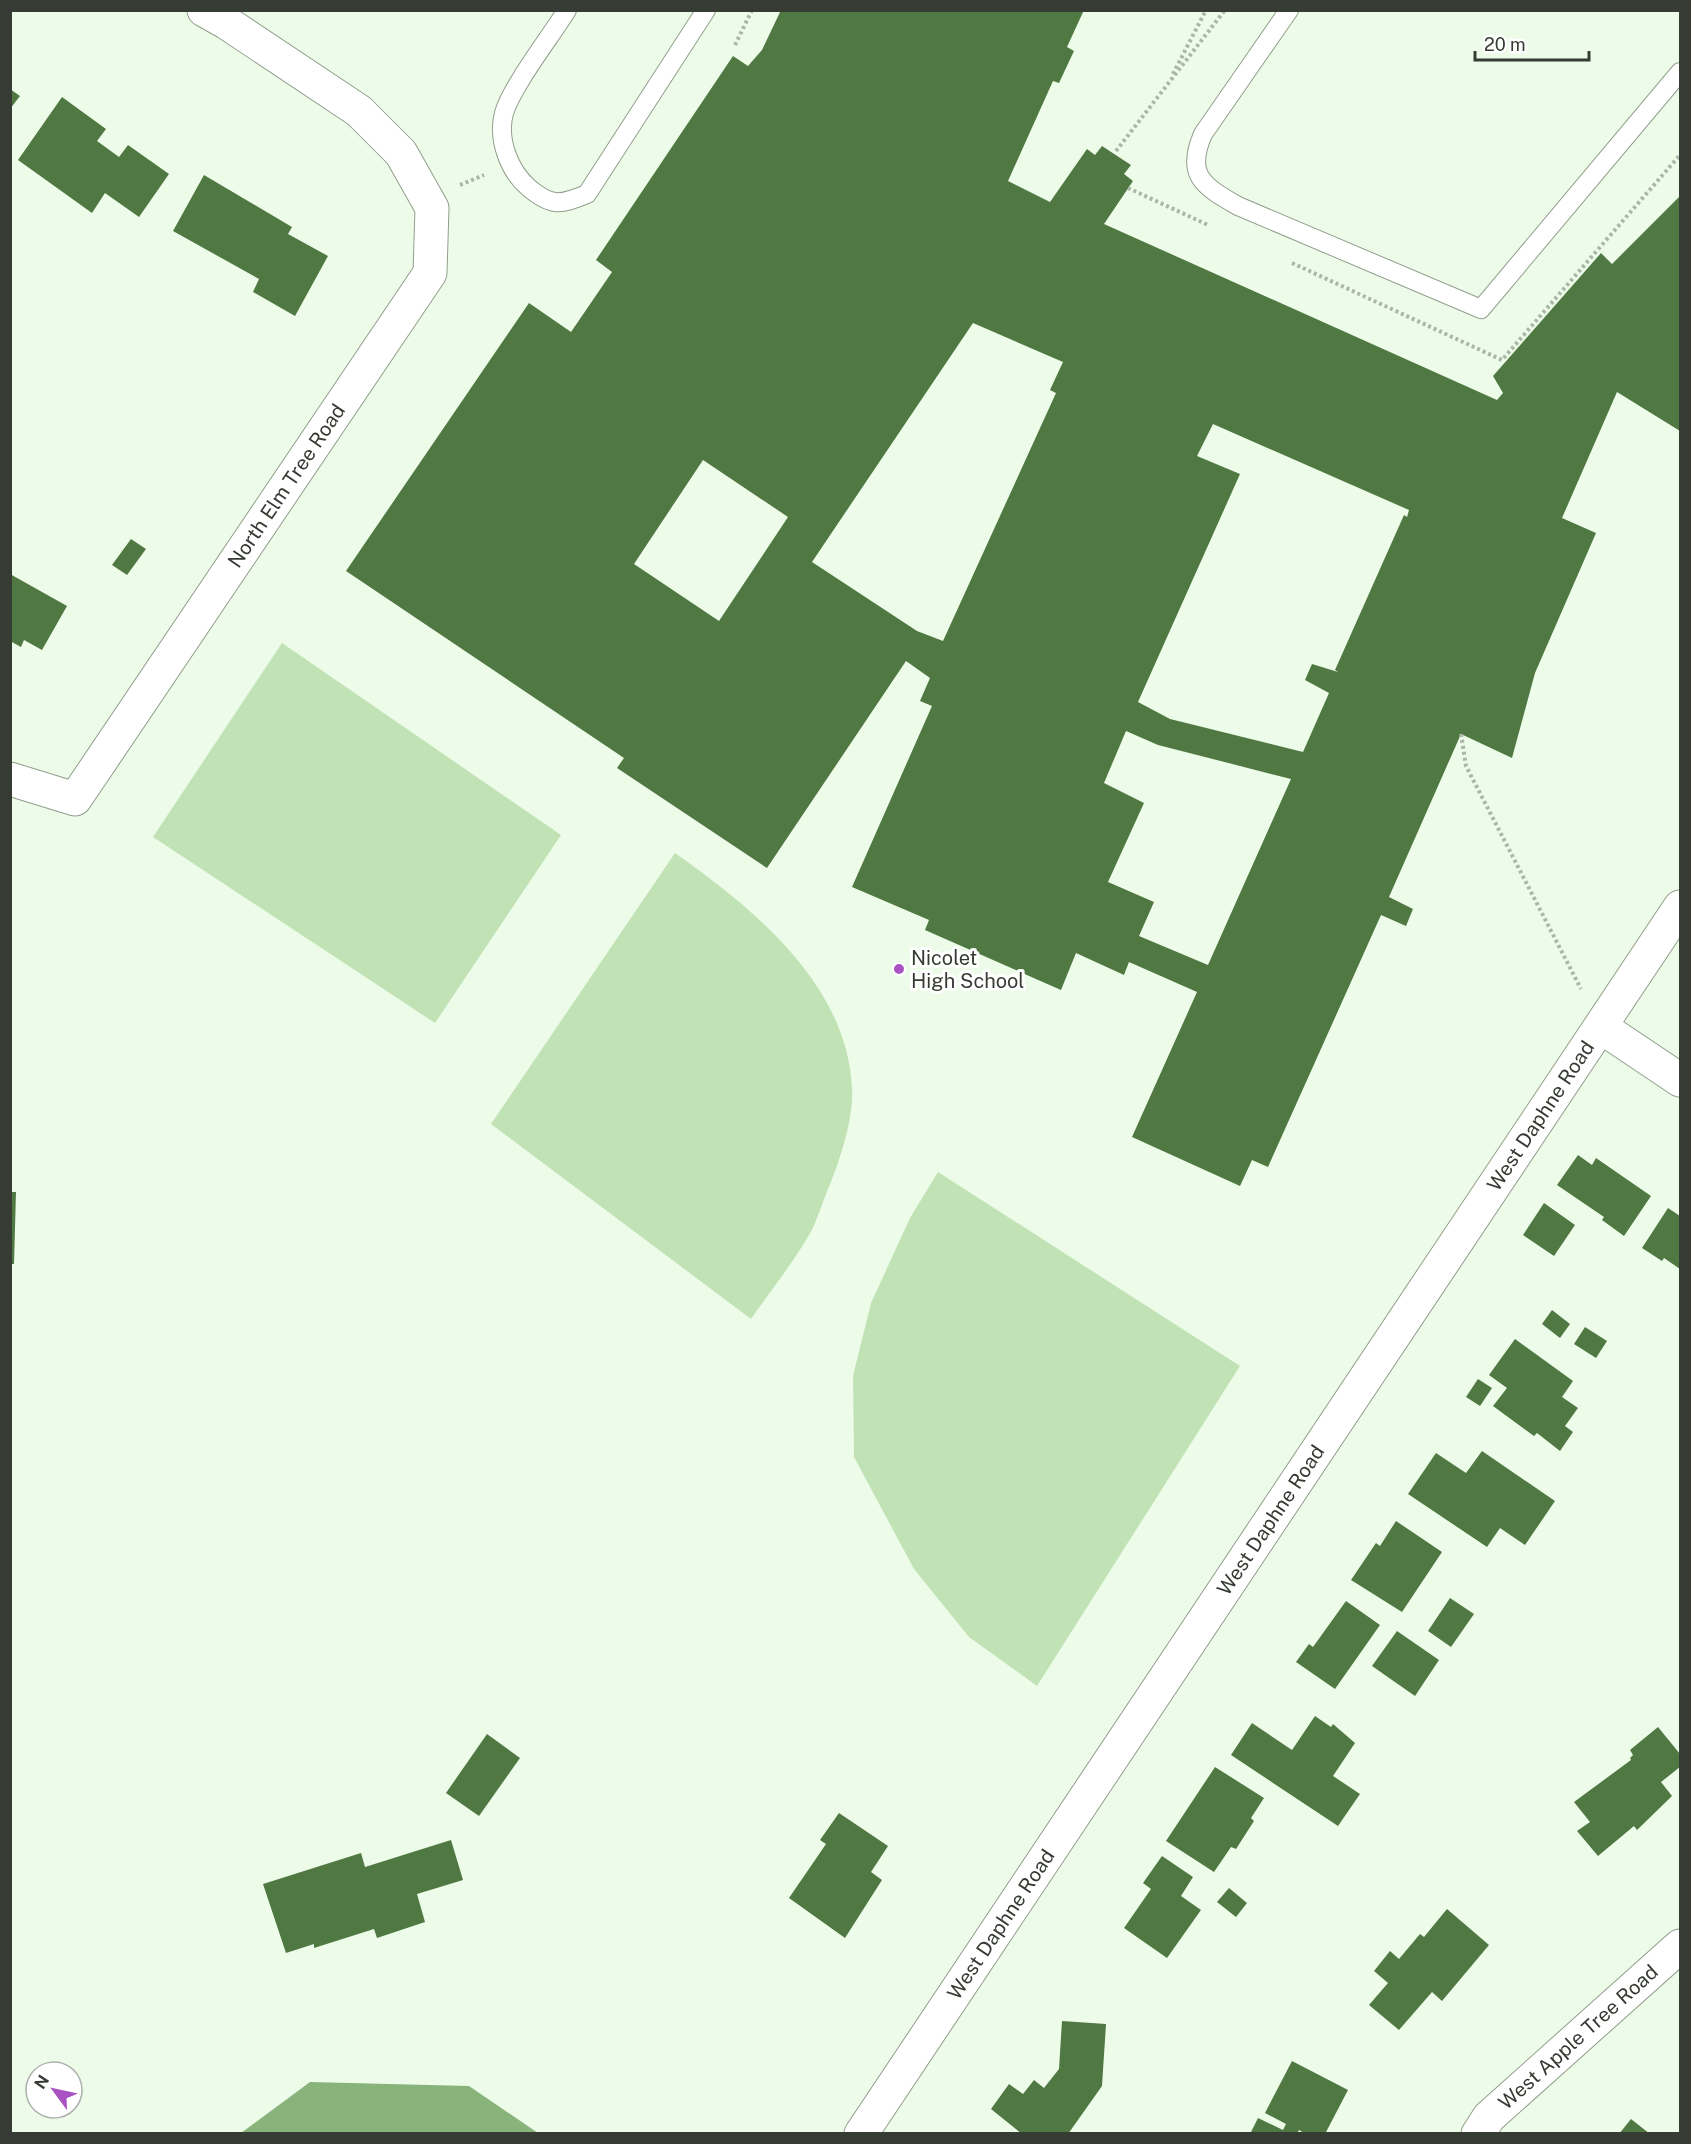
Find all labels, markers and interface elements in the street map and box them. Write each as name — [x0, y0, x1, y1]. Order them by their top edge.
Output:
scale bar — [1475, 24, 1589, 62]
text: 20 m — [1484, 34, 1526, 55]
street label: North Elm Tree Road — [223, 399, 350, 572]
place label: Nicolet High School — [911, 946, 1024, 993]
marker: Nicolet High School — [892, 962, 906, 976]
street label: West Daphne Road — [1482, 1036, 1599, 1196]
street label: West Daphne Road — [1212, 1441, 1329, 1600]
street label: West Daphne Road — [942, 1845, 1060, 2004]
street label: West Apple Tree Road — [1494, 1960, 1663, 2115]
north arrow — [24, 2060, 84, 2120]
text: N — [30, 2072, 53, 2093]

